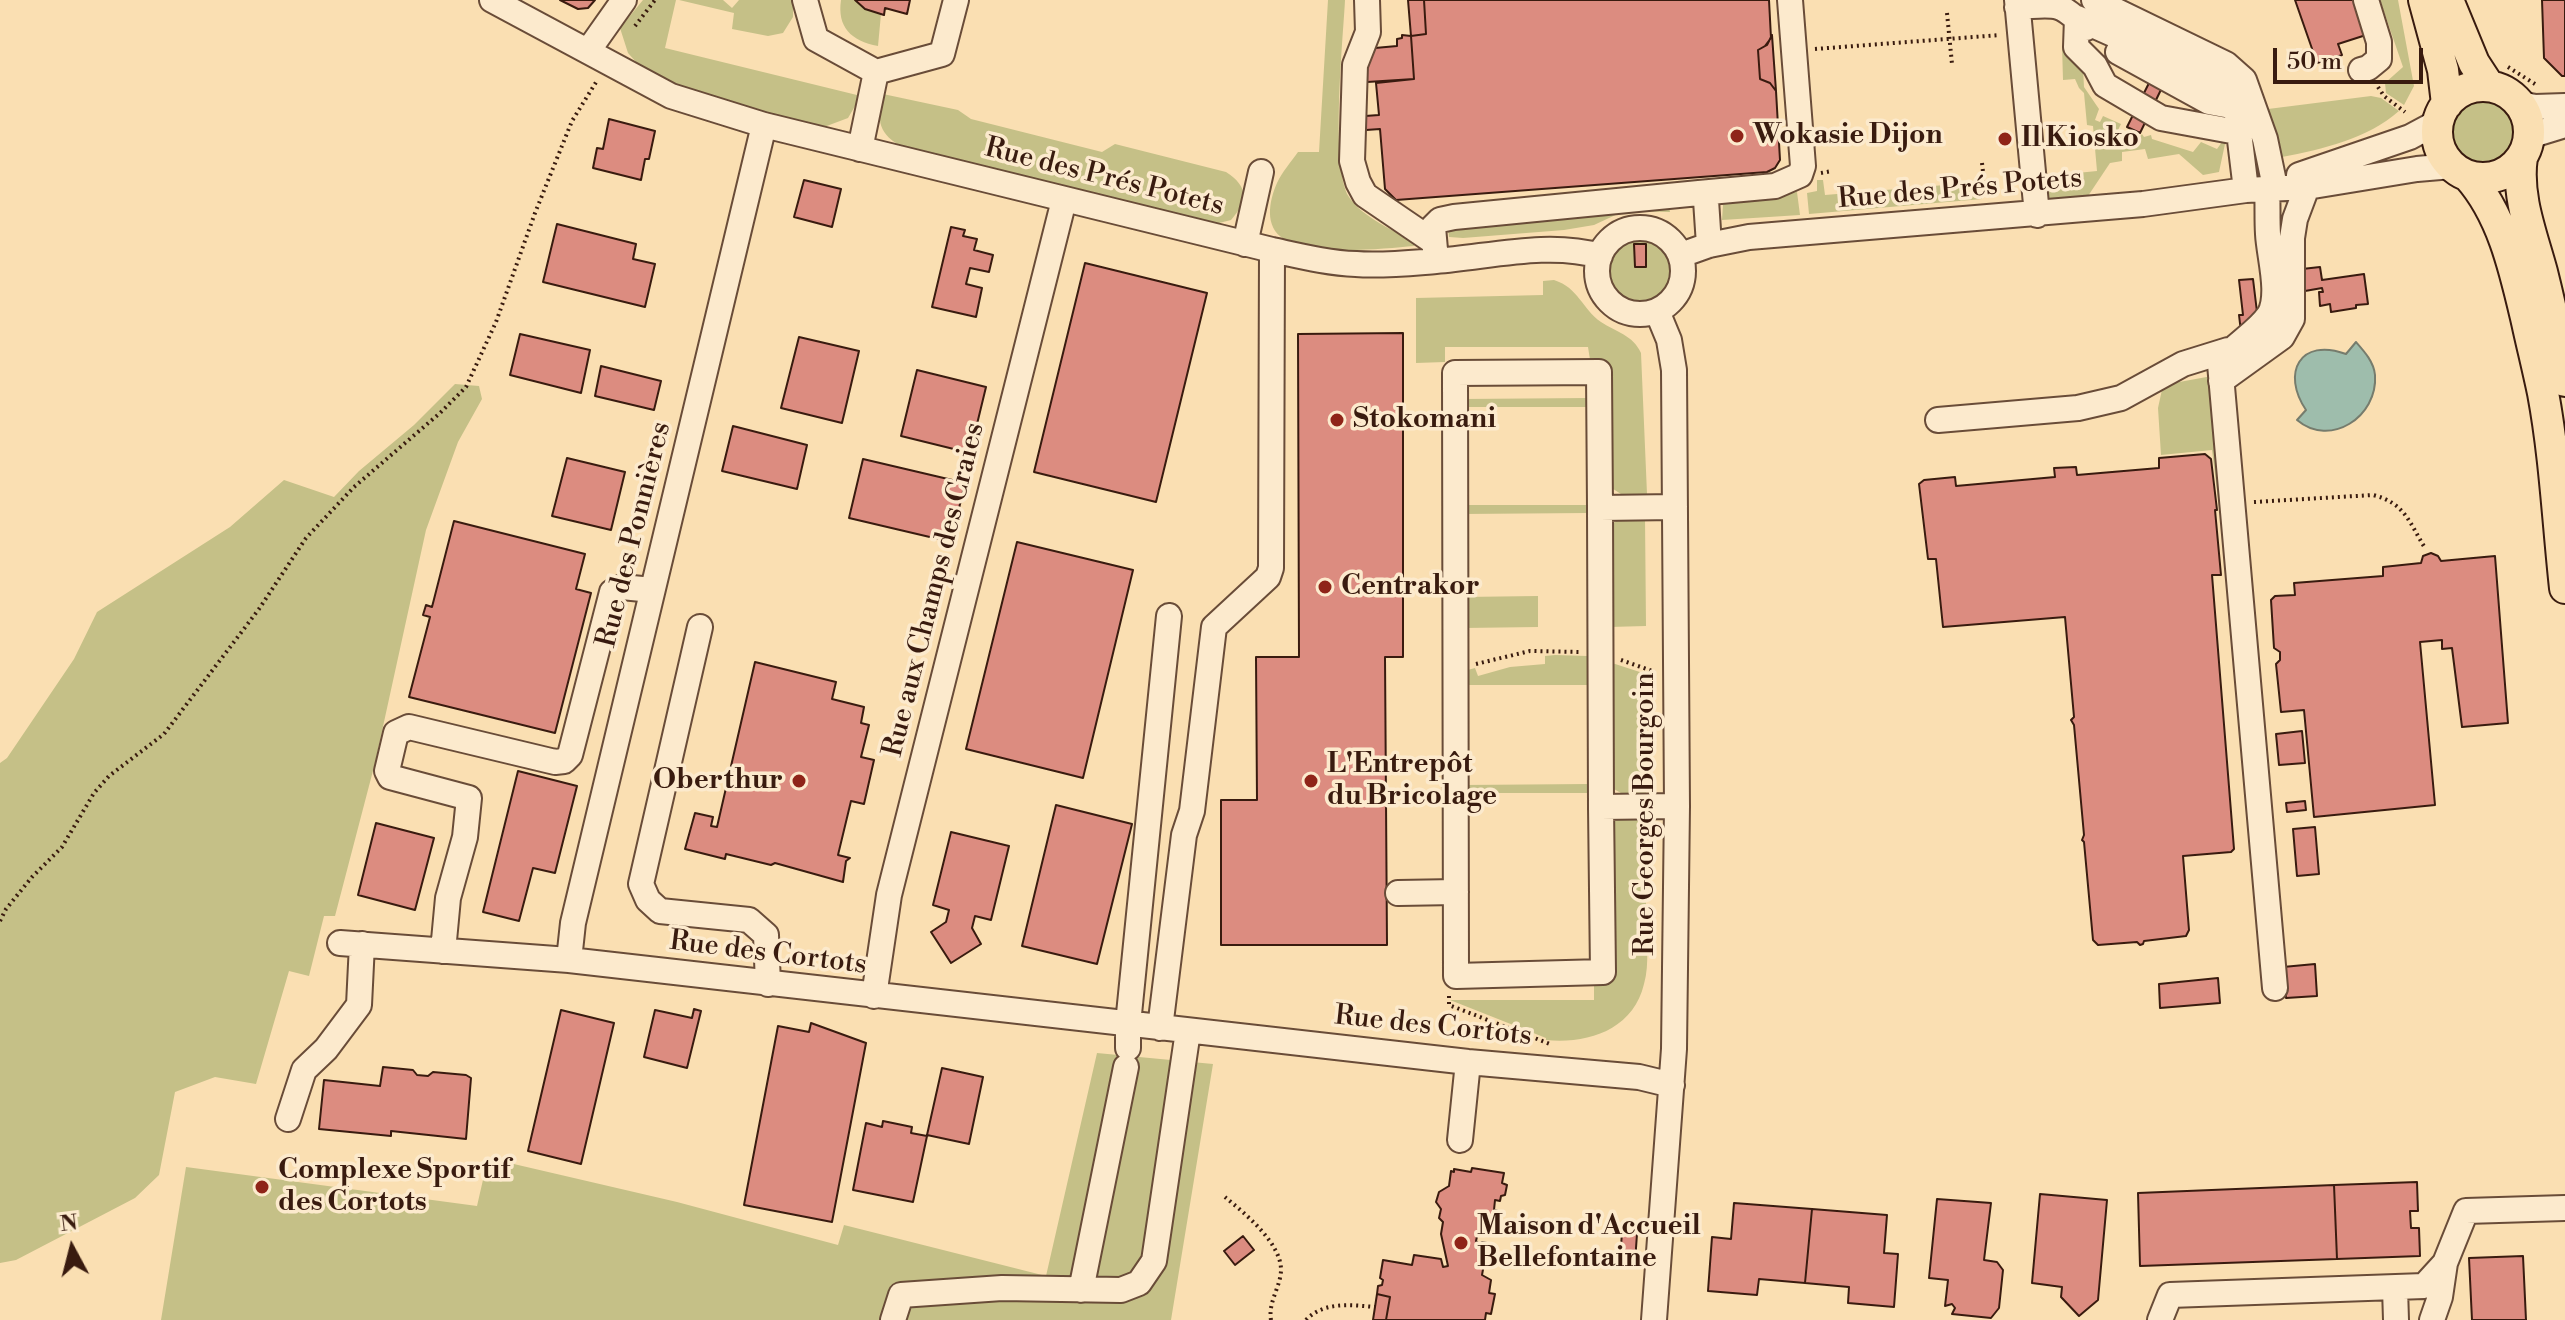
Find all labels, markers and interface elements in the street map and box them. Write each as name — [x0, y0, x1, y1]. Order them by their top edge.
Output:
scale bar — [2277, 32, 2427, 82]
text: 50 m — [2287, 47, 2342, 77]
place label: Wokasie Dijon — [1753, 119, 1943, 153]
place label: Il Kiosko — [2021, 122, 2139, 156]
marker: Wokasie Dijon — [1728, 127, 1746, 145]
marker: Il Kiosko — [1996, 130, 2014, 148]
street label: Rue des Prés Potets — [981, 132, 1227, 224]
street label: Rue des Prés Potets — [1836, 163, 2084, 217]
place label: Stokomani — [1353, 403, 1496, 437]
marker: Stokomani — [1328, 411, 1346, 429]
street label: Rue des Ponnières — [591, 419, 679, 651]
street label: Rue aux Champs des Craies — [877, 419, 993, 761]
place label: Centrakor — [1341, 570, 1480, 604]
marker: Centrakor — [1316, 578, 1334, 596]
street label: Rue Georges Bourgoin — [1629, 672, 1663, 956]
place label: L'Entrepôt du Bricolage — [1327, 748, 1497, 814]
place label: Oberthur — [653, 764, 783, 798]
marker: Oberthur — [790, 772, 808, 790]
marker: L'Entrepôt du Bricolage — [1302, 772, 1320, 790]
street label: Rue des Cortots — [667, 925, 869, 983]
street label: Rue des Cortots — [1333, 1000, 1533, 1054]
place label: Complexe Sportif des Cortots — [278, 1154, 510, 1220]
marker: Complexe Sportif des Cortots — [253, 1178, 271, 1196]
north arrow — [32, 1208, 112, 1288]
text: N — [59, 1209, 79, 1238]
place label: Maison d'Accueil Bellefontaine — [1477, 1210, 1701, 1276]
marker: Maison d'Accueil Bellefontaine — [1452, 1234, 1470, 1252]

